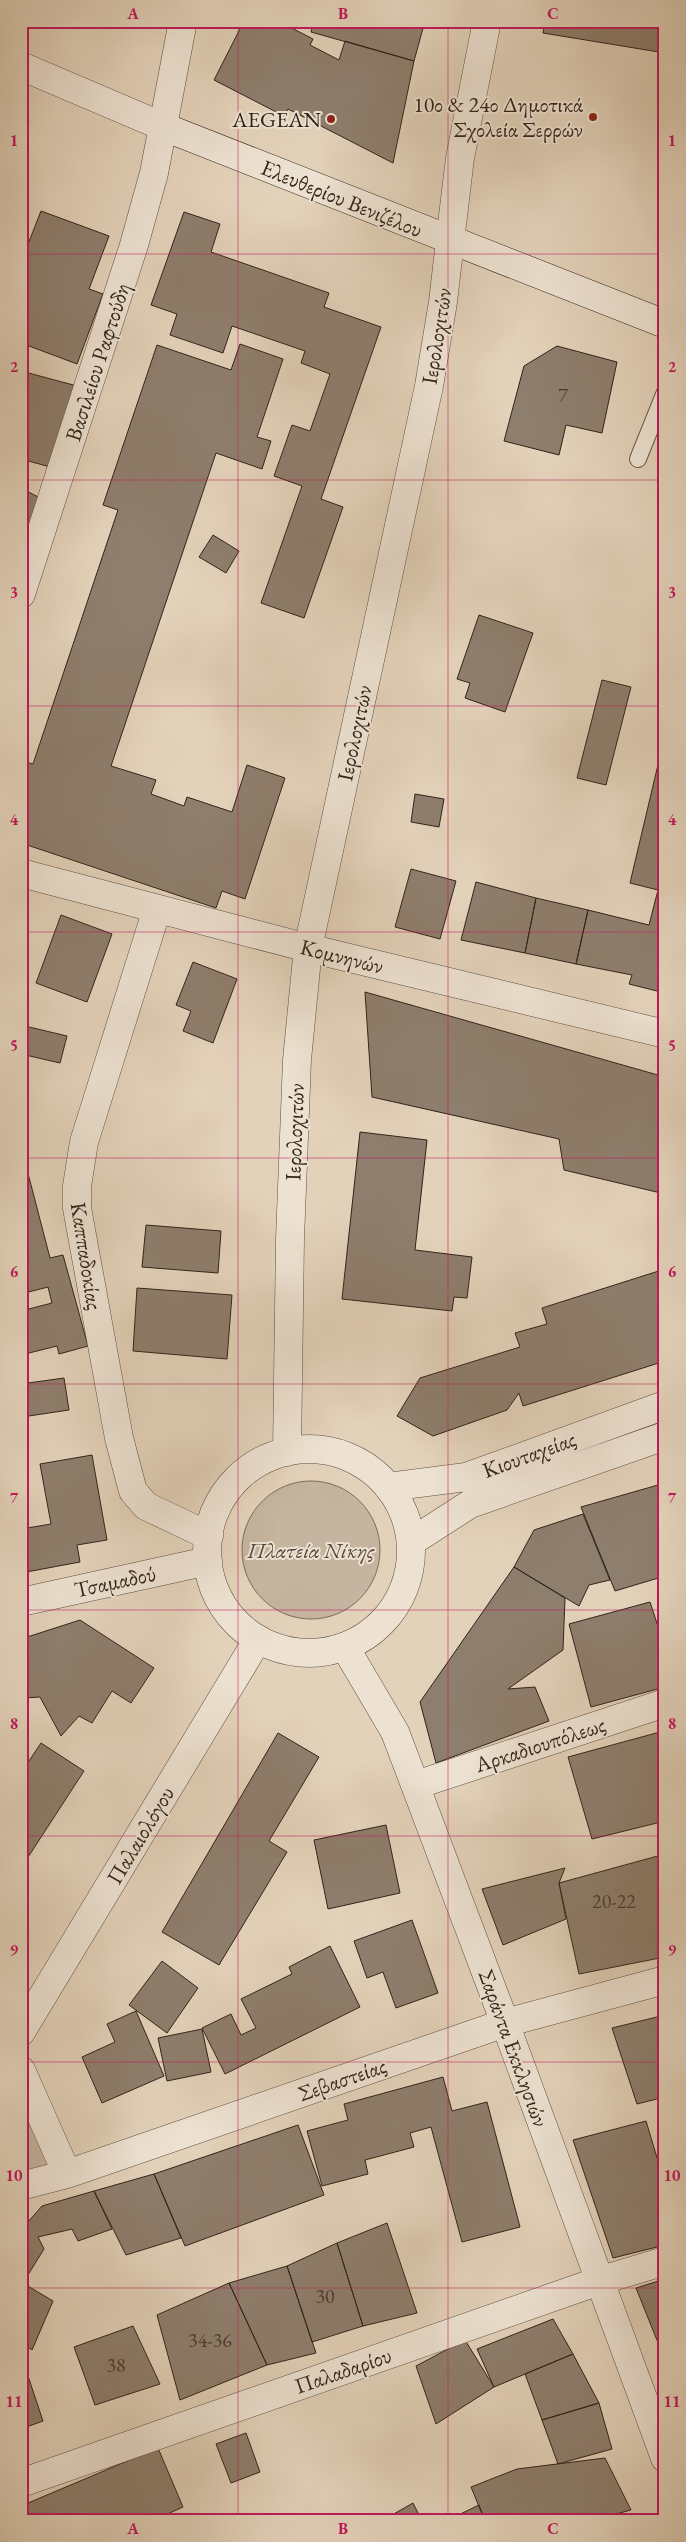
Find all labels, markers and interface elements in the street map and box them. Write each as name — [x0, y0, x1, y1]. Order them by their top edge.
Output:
text: A — [126, 3, 139, 24]
text: B — [338, 3, 348, 24]
text: C — [547, 3, 559, 24]
place label: 10ο & 24ο Δημοτικά Σχολεία Σερρών — [413, 90, 584, 144]
place label: AEGEAN — [231, 105, 322, 134]
marker: 10ο & 24ο Δημοτικά Σχολεία Σερρών — [587, 111, 599, 123]
marker: AEGEAN — [325, 113, 337, 125]
text: 1 — [10, 130, 18, 151]
text: 1 — [668, 130, 676, 151]
street label: Ελευθερίου Βενιζέλου — [257, 153, 427, 244]
street label: Βασιλείου Ραφτούδη — [58, 279, 137, 445]
street label: Ιερολοχιτών — [415, 286, 458, 386]
text: 2 — [10, 356, 19, 377]
text: 2 — [668, 356, 677, 377]
house number: 7 — [558, 382, 568, 408]
text: 3 — [10, 582, 18, 603]
text: 3 — [668, 582, 676, 603]
street label: Ιερολοχιτών — [330, 682, 379, 784]
text: 4 — [10, 809, 19, 830]
text: 4 — [668, 809, 677, 830]
street label: Κομνηνών — [297, 932, 387, 981]
text: 5 — [10, 1035, 18, 1056]
text: 5 — [668, 1035, 676, 1056]
street label: Ιερολοχιτών — [278, 1083, 311, 1181]
street label: Καππαδοκίας — [64, 1200, 109, 1312]
text: 6 — [10, 1261, 19, 1282]
text: 6 — [668, 1261, 677, 1282]
street label: Κιουταχείας — [478, 1424, 580, 1485]
text: 7 — [10, 1487, 19, 1508]
text: 7 — [668, 1487, 677, 1508]
park label: Πλατεία Νίκης — [246, 1536, 375, 1565]
street label: Τσαμαδού — [72, 1559, 158, 1604]
street label: Αρκαδιουπόλεως — [470, 1710, 609, 1780]
text: 8 — [10, 1713, 18, 1734]
text: 8 — [668, 1713, 676, 1734]
street label: Παλαιολόγου — [100, 1781, 181, 1890]
house number: 20-22 — [592, 1888, 636, 1914]
text: 9 — [10, 1939, 19, 1960]
text: 9 — [668, 1939, 677, 1960]
street label: Σαράντα Εκκλησιών — [472, 1966, 555, 2131]
street label: Σεβαστείας — [294, 2051, 390, 2108]
text: 10 — [6, 2165, 23, 2186]
text: 10 — [664, 2165, 681, 2186]
house number: 30 — [315, 2283, 335, 2309]
house number: 34-36 — [188, 2327, 232, 2353]
street label: Παλαδαρίου — [291, 2340, 395, 2401]
house number: 38 — [106, 2352, 126, 2378]
text: 11 — [6, 2391, 22, 2412]
text: 11 — [664, 2391, 680, 2412]
text: A — [126, 2518, 139, 2539]
text: B — [338, 2518, 348, 2539]
text: C — [547, 2518, 559, 2539]

